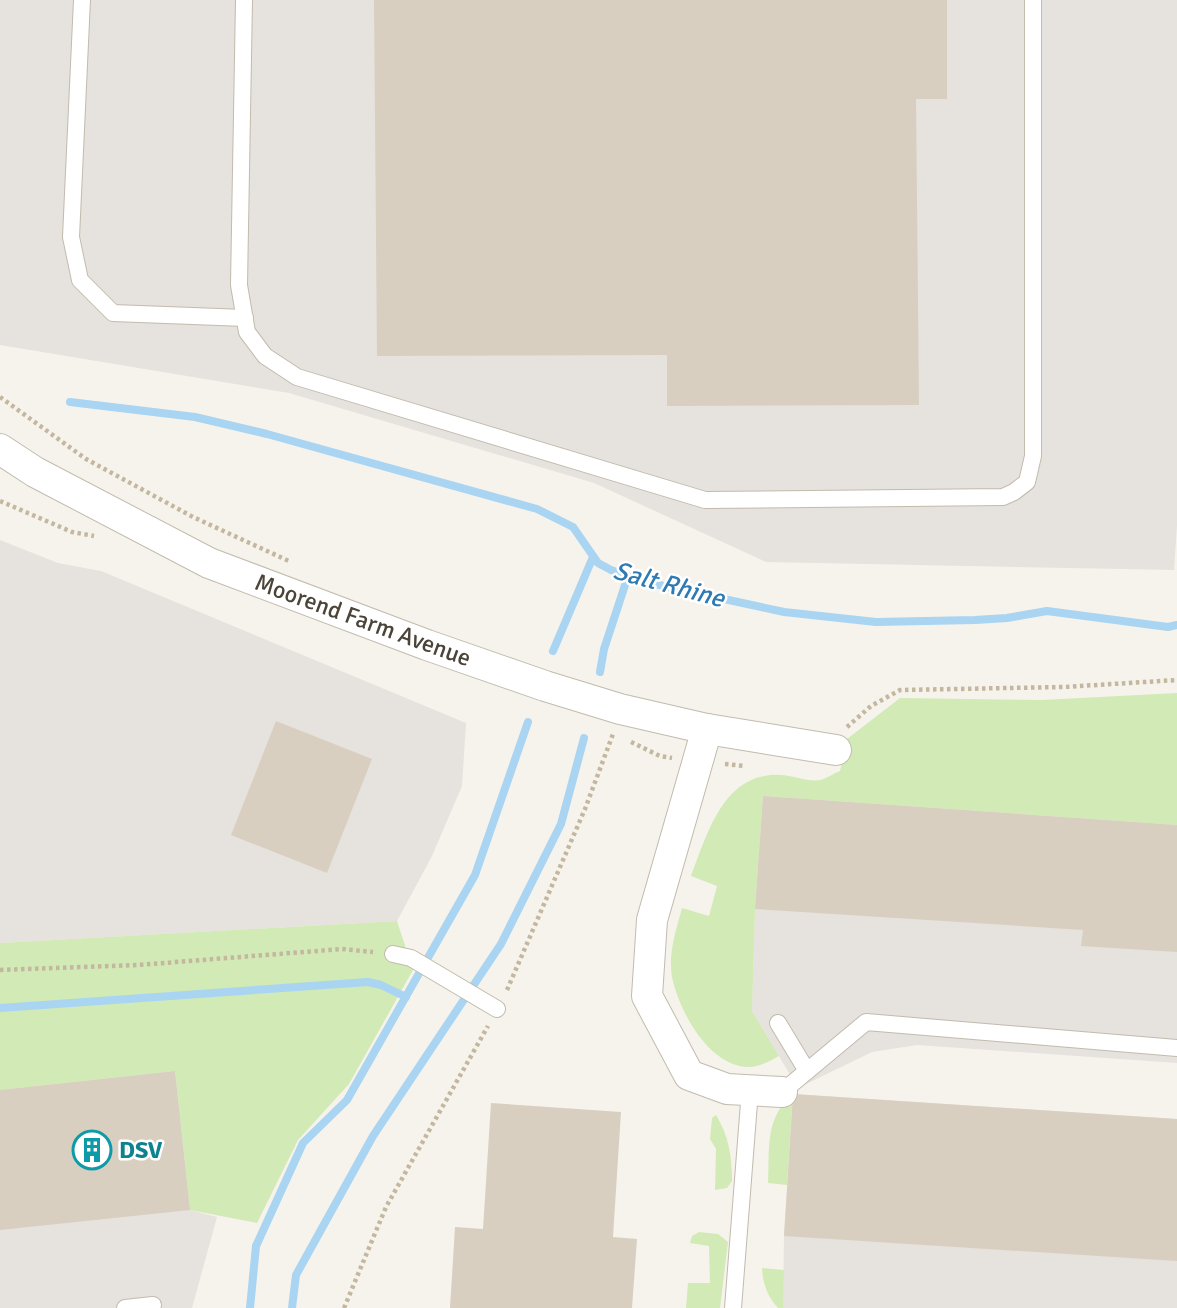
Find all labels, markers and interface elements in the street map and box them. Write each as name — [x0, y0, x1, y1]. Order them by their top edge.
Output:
water label: Salt Rhine — [610, 555, 730, 616]
street label: Moorend Farm Avenue — [251, 567, 475, 673]
building icon: DSV — [71, 1129, 113, 1171]
place label: DSV — [119, 1135, 163, 1165]

